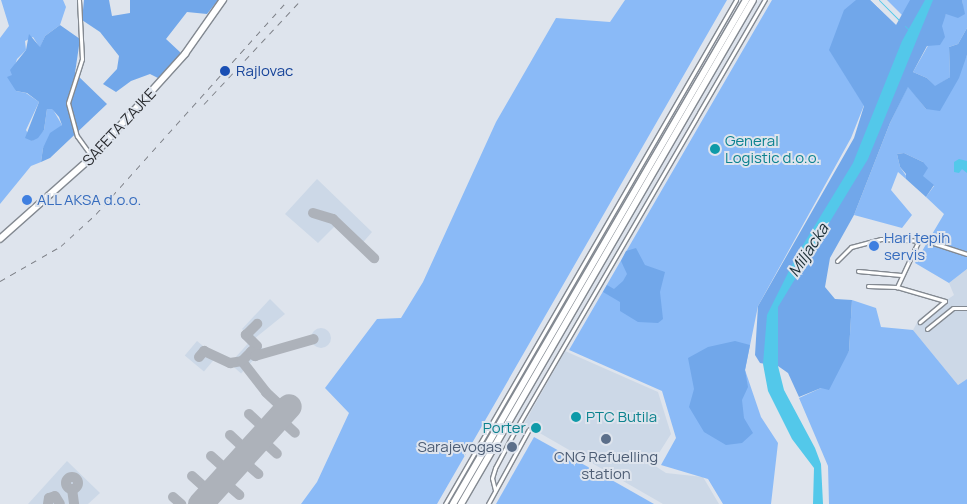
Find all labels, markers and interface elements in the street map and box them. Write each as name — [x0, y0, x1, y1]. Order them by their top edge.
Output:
place label: Rajlovac — [236, 62, 293, 80]
marker: Rajlovac — [218, 64, 232, 78]
street label: SAFETA ZAJKE — [79, 85, 159, 169]
place label: General Logistic d.o.o. — [725, 131, 820, 166]
marker: General Logistic d.o.o. — [709, 143, 721, 155]
place label: ALL AKSA d.o.o. — [37, 191, 142, 209]
marker: ALL AKSA d.o.o. — [21, 194, 33, 206]
water label: Miljacka — [784, 220, 832, 280]
place label: Hari tepih servis — [884, 228, 950, 263]
marker: Hari tepih servis — [868, 240, 880, 252]
place label: PTC Butila — [586, 408, 657, 426]
marker: PTC Butila — [570, 411, 582, 423]
place label: Porter — [483, 419, 526, 437]
marker: Porter — [530, 422, 542, 434]
marker: CNG Refuelling station — [600, 433, 612, 445]
place label: Sarajevogas — [417, 438, 502, 456]
marker: Sarajevogas — [506, 441, 518, 453]
place label: CNG Refuelling station — [554, 447, 658, 482]

